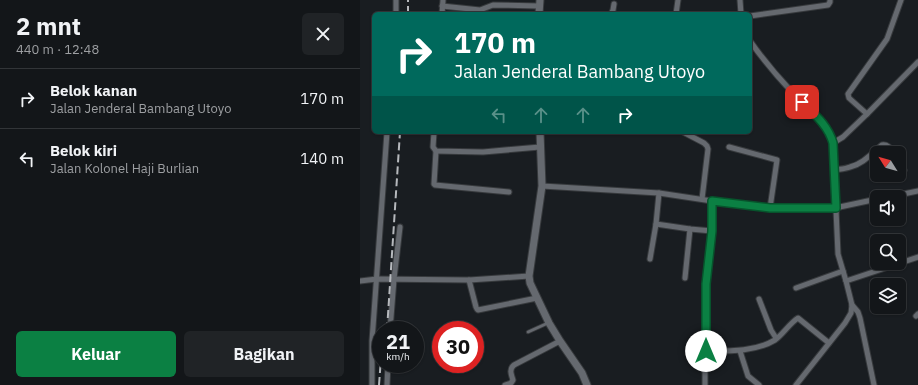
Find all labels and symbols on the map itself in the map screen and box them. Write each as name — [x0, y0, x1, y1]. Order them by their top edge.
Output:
pin — [785, 85, 819, 119]
north arrow — [870, 146, 906, 182]
speed limit sign: 30 — [432, 321, 484, 373]
position arrow — [685, 330, 727, 372]

